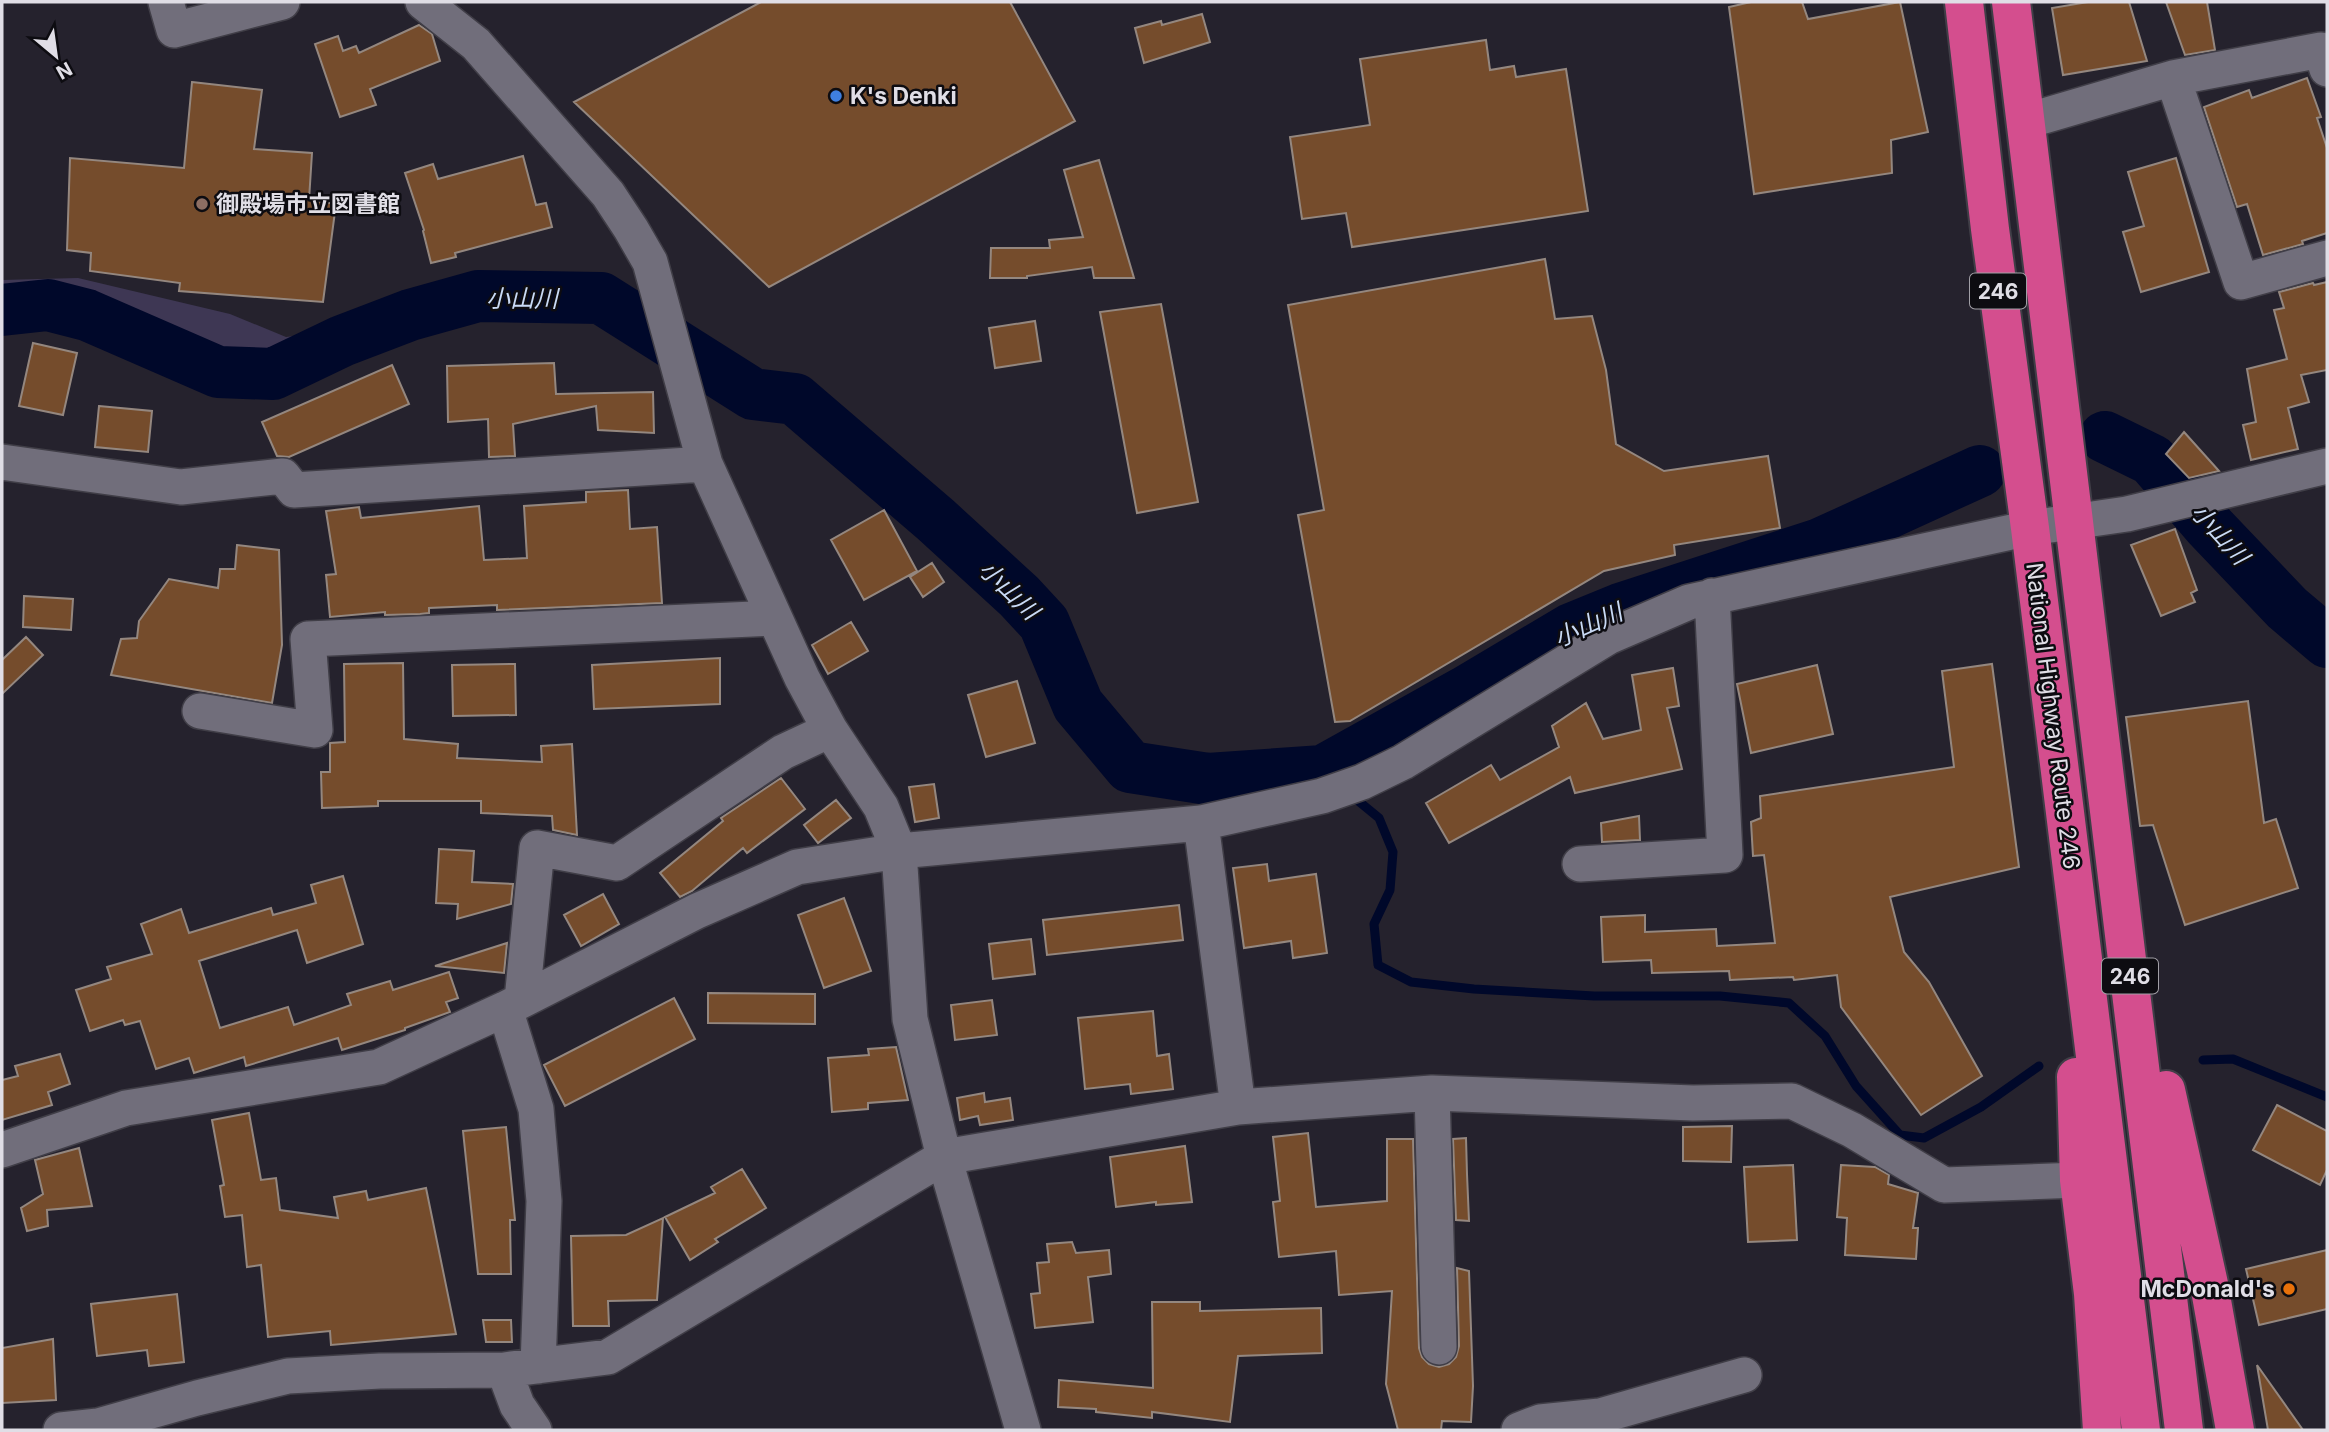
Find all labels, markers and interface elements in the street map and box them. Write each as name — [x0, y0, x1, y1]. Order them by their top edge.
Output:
north arrow — [21, 21, 91, 91]
text: N — [52, 57, 76, 84]
place label: K's Denki — [850, 82, 957, 110]
marker: K's Denki — [828, 88, 844, 104]
place label: 御殿場市立図書館 — [216, 190, 400, 218]
marker: 御殿場市立図書館 — [194, 196, 210, 212]
road number: 246 — [1970, 274, 2026, 308]
water label: 小山川 — [486, 284, 561, 313]
water label: 小山川 — [2185, 498, 2257, 573]
water label: 小山川 — [973, 555, 1047, 628]
street label: National Highway Route 246 — [2020, 561, 2086, 871]
water label: 小山川 — [1549, 596, 1630, 653]
road number: 246 — [2102, 958, 2158, 993]
place label: McDonald's — [2140, 1275, 2275, 1303]
marker: McDonald's — [2281, 1281, 2297, 1297]

